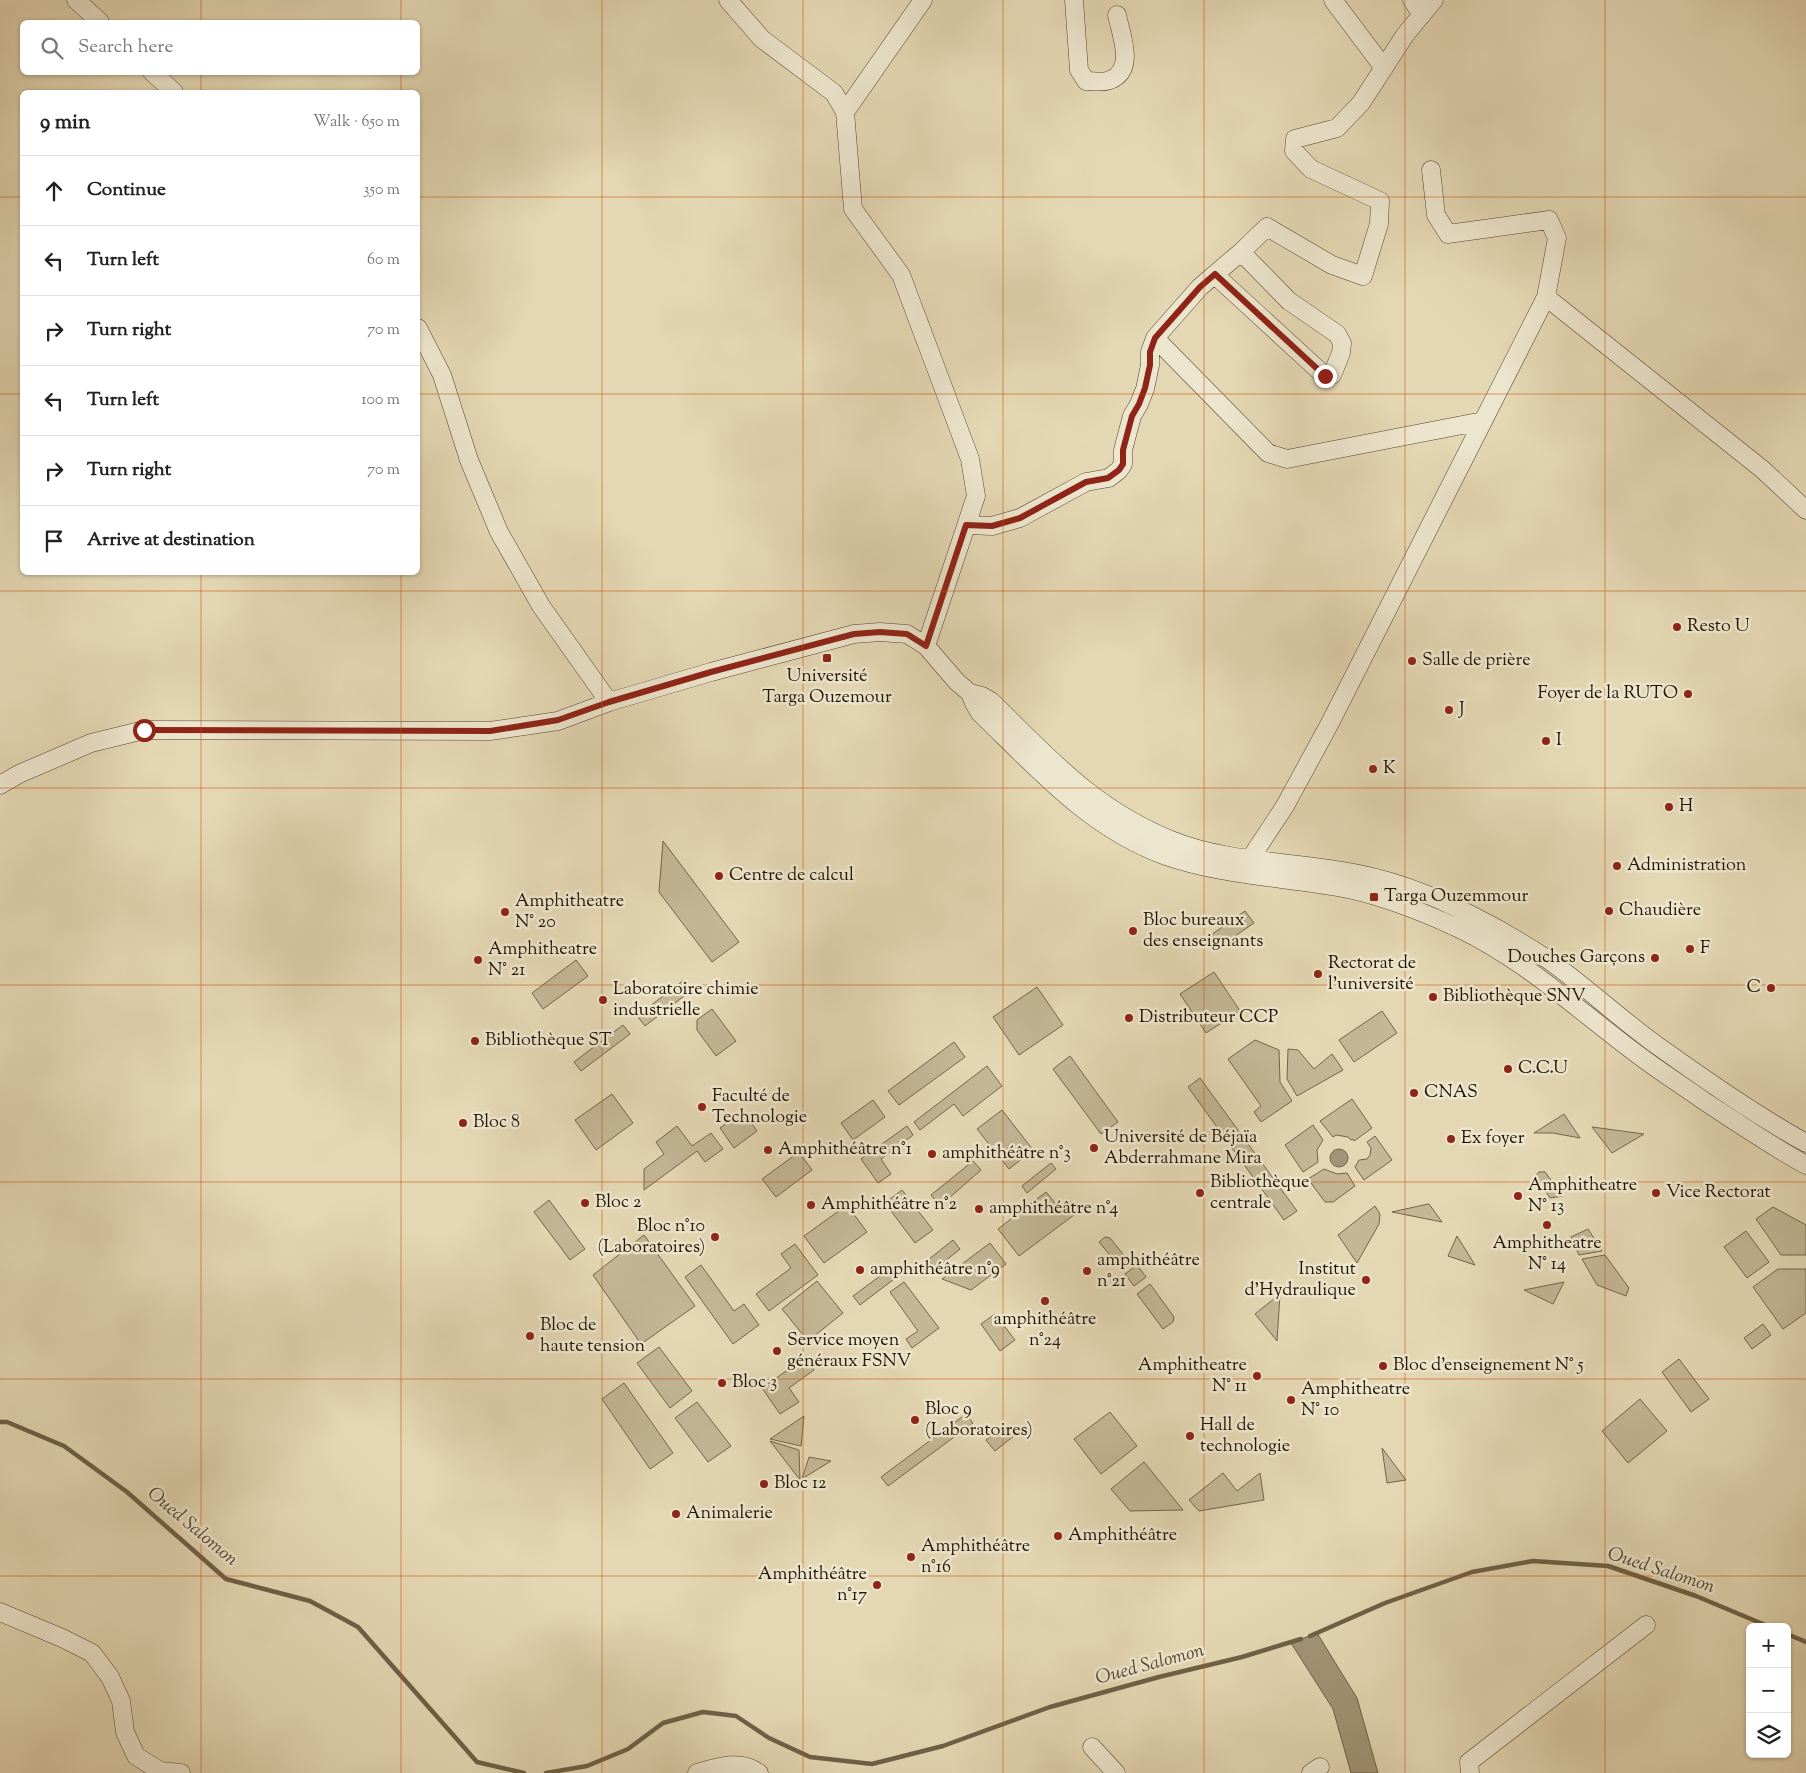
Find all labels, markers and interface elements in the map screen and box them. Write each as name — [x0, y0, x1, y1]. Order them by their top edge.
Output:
search box — [20, 20, 420, 75]
icon: search — [38, 34, 66, 62]
text: Search here — [78, 34, 173, 61]
text: 9 min — [40, 108, 90, 138]
text: Walk · 650 m — [313, 111, 400, 134]
icon: ahead — [40, 177, 68, 205]
text: Continue — [87, 177, 166, 204]
text: 350 m — [363, 179, 400, 202]
icon: left — [40, 247, 68, 275]
text: Turn left — [87, 247, 159, 274]
text: 60 m — [367, 249, 400, 272]
icon: right — [40, 317, 68, 345]
text: Turn right — [87, 317, 171, 344]
text: 70 m — [367, 319, 400, 342]
route end — [1314, 365, 1337, 388]
icon: left — [40, 387, 68, 415]
text: Turn left — [87, 387, 159, 414]
text: 100 m — [361, 389, 400, 412]
icon: right — [40, 457, 68, 485]
text: Turn right — [87, 457, 171, 484]
text: 70 m — [367, 459, 400, 482]
icon: arrive — [40, 527, 68, 555]
text: Arrive at destination — [87, 527, 255, 554]
place label: Resto U — [1687, 614, 1750, 640]
marker: Resto U — [1671, 621, 1683, 633]
place label: Salle de prière — [1422, 648, 1531, 674]
marker: Université Targa Ouzemour — [821, 652, 833, 664]
marker: Salle de prière — [1406, 655, 1418, 667]
place label: Université Targa Ouzemour — [762, 664, 892, 711]
place label: Foyer de la RUTO — [1537, 681, 1678, 707]
marker: Foyer de la RUTO — [1682, 688, 1694, 700]
place label: J — [1458, 697, 1464, 723]
marker: J — [1443, 704, 1455, 716]
route start — [133, 719, 156, 742]
place label: I — [1556, 728, 1562, 754]
marker: I — [1540, 735, 1552, 747]
place label: K — [1383, 756, 1396, 782]
marker: K — [1367, 763, 1379, 775]
place label: H — [1679, 794, 1693, 820]
marker: H — [1663, 801, 1675, 813]
place label: Administration — [1627, 853, 1747, 879]
marker: Administration — [1611, 860, 1623, 872]
place label: Centre de calcul — [729, 863, 854, 889]
marker: Centre de calcul — [713, 870, 725, 882]
place label: Targa Ouzemmour — [1384, 884, 1529, 910]
place label: Amphitheatre N° 20 — [515, 889, 624, 936]
marker: Targa Ouzemmour — [1368, 891, 1380, 903]
place label: Chaudière — [1619, 898, 1701, 924]
marker: Chaudière — [1603, 905, 1615, 917]
marker: Amphitheatre N° 20 — [499, 906, 511, 918]
place label: Bloc bureaux des enseignants — [1143, 908, 1263, 955]
marker: Bloc bureaux des enseignants — [1127, 925, 1139, 937]
place label: F — [1700, 936, 1710, 962]
place label: Amphitheatre N° 21 — [488, 937, 597, 984]
marker: F — [1684, 943, 1696, 955]
place label: Douches Garçons — [1508, 945, 1645, 971]
place label: Rectorat de l'université — [1328, 951, 1416, 998]
marker: Douches Garçons — [1649, 952, 1661, 964]
marker: Amphitheatre N° 21 — [472, 954, 484, 966]
marker: Rectorat de l'université — [1312, 968, 1324, 980]
place label: C — [1746, 975, 1761, 1001]
place label: Laboratoire chimie industrielle — [613, 977, 759, 1024]
marker: C — [1765, 982, 1777, 994]
place label: Bibliothèque SNV — [1443, 984, 1586, 1010]
marker: Bibliothèque SNV — [1427, 991, 1439, 1003]
marker: Laboratoire chimie industrielle — [597, 994, 609, 1006]
place label: Distributeur CCP — [1139, 1005, 1278, 1031]
marker: Distributeur CCP — [1123, 1012, 1135, 1024]
place label: Bibliothèque ST — [485, 1028, 612, 1054]
marker: Bibliothèque ST — [469, 1035, 481, 1047]
place label: C.C.U — [1518, 1056, 1568, 1082]
marker: C.C.U — [1502, 1063, 1514, 1075]
place label: CNAS — [1424, 1080, 1478, 1106]
place label: Faculté de Technologie — [712, 1084, 807, 1131]
marker: CNAS — [1408, 1087, 1420, 1099]
marker: Faculté de Technologie — [696, 1101, 708, 1113]
place label: Bloc 8 — [473, 1110, 520, 1136]
marker: Bloc 8 — [457, 1117, 469, 1129]
place label: Université de Béjaïa Abderrahmane Mira — [1104, 1125, 1262, 1172]
place label: Ex foyer — [1461, 1126, 1525, 1152]
marker: Ex foyer — [1445, 1133, 1457, 1145]
place label: Amphithéâtre n°1 — [778, 1137, 912, 1163]
place label: amphithéâtre n°3 — [942, 1141, 1071, 1167]
marker: Université de Béjaïa Abderrahmane Mira — [1088, 1142, 1100, 1154]
marker: Amphithéâtre n°1 — [762, 1144, 774, 1156]
marker: amphithéâtre n°3 — [926, 1148, 938, 1160]
place label: Bibliothèque centrale — [1210, 1170, 1309, 1217]
place label: Amphitheatre N° 13 — [1528, 1173, 1637, 1220]
place label: Vice Rectorat — [1666, 1180, 1771, 1206]
marker: Bibliothèque centrale — [1194, 1187, 1206, 1199]
marker: Vice Rectorat — [1650, 1187, 1662, 1199]
place label: Bloc 2 — [595, 1190, 642, 1216]
marker: Amphitheatre N° 13 — [1512, 1190, 1524, 1202]
place label: Amphithéâtre n°2 — [821, 1192, 958, 1218]
place label: amphithéâtre n°4 — [989, 1196, 1118, 1222]
marker: Bloc 2 — [579, 1197, 591, 1209]
marker: Amphithéâtre n°2 — [805, 1199, 817, 1211]
marker: amphithéâtre n°4 — [973, 1203, 985, 1215]
place label: Bloc n°10 (Laboratoires) — [597, 1214, 705, 1261]
marker: Amphitheatre N° 14 — [1541, 1219, 1553, 1231]
marker: Bloc n°10 (Laboratoires) — [709, 1231, 721, 1243]
place label: Amphitheatre N° 14 — [1492, 1231, 1602, 1278]
place label: amphithéâtre n°21 — [1097, 1248, 1200, 1295]
place label: amphithéâtre n°9 — [870, 1257, 1000, 1283]
place label: Institut d'Hydraulique — [1245, 1257, 1356, 1304]
marker: amphithéâtre n°9 — [854, 1264, 866, 1276]
marker: amphithéâtre n°21 — [1081, 1265, 1093, 1277]
marker: Institut d'Hydraulique — [1360, 1274, 1372, 1286]
marker: amphithéâtre n°24 — [1039, 1295, 1051, 1307]
place label: amphithéâtre n°24 — [994, 1307, 1096, 1354]
place label: Bloc de haute tension — [540, 1313, 645, 1360]
place label: Service moyen généraux FSNV — [787, 1328, 912, 1375]
marker: Bloc de haute tension — [524, 1330, 536, 1342]
marker: Service moyen généraux FSNV — [771, 1345, 783, 1357]
place label: Amphitheatre N° 11 — [1138, 1353, 1247, 1400]
place label: Bloc d'enseignement N° 5 — [1393, 1353, 1584, 1379]
marker: Bloc d'enseignement N° 5 — [1377, 1360, 1389, 1372]
place label: Bloc 3 — [732, 1370, 777, 1396]
marker: Amphitheatre N° 11 — [1251, 1370, 1263, 1382]
marker: Bloc 3 — [716, 1377, 728, 1389]
place label: Amphitheatre N° 10 — [1301, 1377, 1410, 1424]
marker: Amphitheatre N° 10 — [1285, 1394, 1297, 1406]
place label: Bloc 9 (Laboratoires) — [925, 1397, 1033, 1444]
place label: Hall de technologie — [1200, 1413, 1290, 1460]
marker: Bloc 9 (Laboratoires) — [909, 1414, 921, 1426]
marker: Hall de technologie — [1184, 1430, 1196, 1442]
place label: Bloc 12 — [774, 1471, 827, 1497]
marker: Bloc 12 — [758, 1478, 770, 1490]
water label: Oued Salomon — [141, 1481, 243, 1573]
place label: Animalerie — [686, 1501, 773, 1527]
marker: Animalerie — [670, 1508, 682, 1520]
place label: Amphithéâtre — [1068, 1523, 1177, 1549]
marker: Amphithéâtre — [1052, 1530, 1064, 1542]
place label: Amphithéâtre n°16 — [921, 1534, 1030, 1581]
water label: Oued Salomon — [1604, 1541, 1718, 1601]
marker: Amphithéâtre n°16 — [905, 1551, 917, 1563]
place label: Amphithéâtre n°17 — [758, 1562, 867, 1609]
marker: Amphithéâtre n°17 — [871, 1579, 883, 1591]
map controls — [1746, 1623, 1791, 1758]
button: + — [1746, 1623, 1791, 1668]
water label: Oued Salomon — [1093, 1638, 1207, 1692]
button: − — [1746, 1668, 1791, 1713]
button: layers — [1746, 1713, 1791, 1758]

